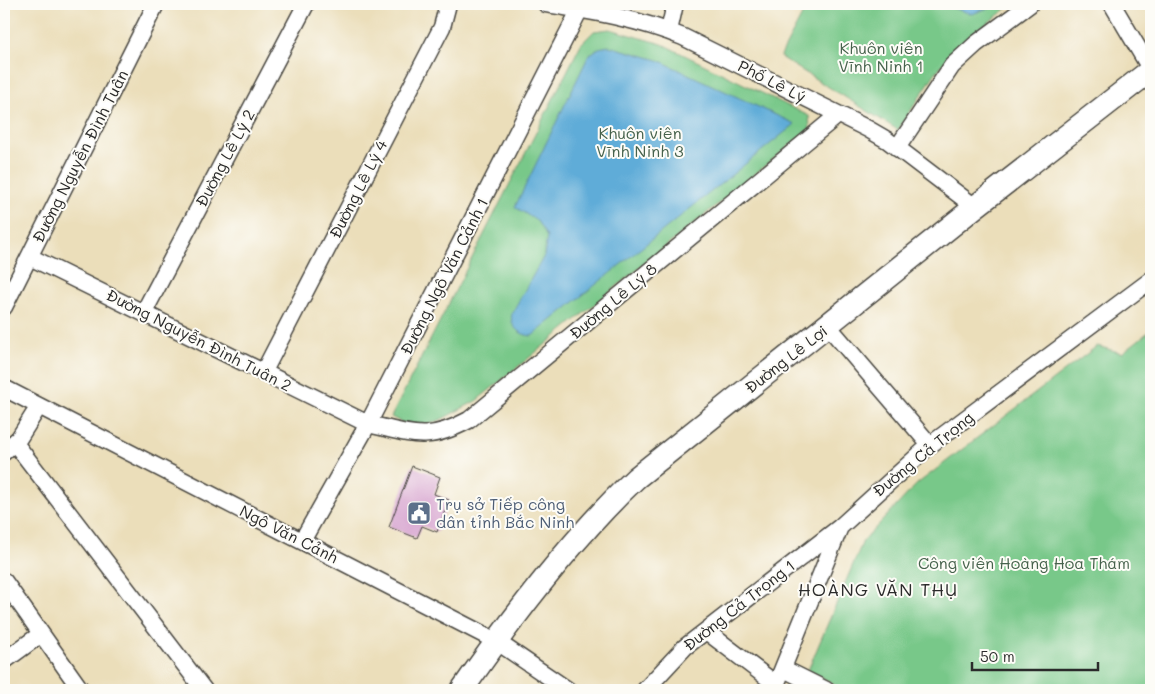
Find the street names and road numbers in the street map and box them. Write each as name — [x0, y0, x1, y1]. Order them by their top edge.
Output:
street label: Phố Lê Lý — [735, 54, 810, 107]
street label: Đường Nguyễn Đình Tuân — [27, 66, 132, 246]
street label: Đường Lê Lý 2 — [190, 105, 259, 210]
street label: Đường Lê Lý 4 — [324, 135, 392, 242]
street label: Đường Ngô Văn Cảnh 1 — [395, 194, 492, 358]
street label: Đường Lê Lý 8 — [565, 258, 661, 343]
street label: Đường Nguyễn Đình Tuân 2 — [103, 284, 295, 395]
street label: Đường Lê Lợi — [740, 320, 831, 397]
street label: Đường Cả Trọng — [868, 406, 978, 501]
street label: Ngô Văn Cảnh — [236, 500, 342, 567]
street label: Đường Cả Trọng 1 — [678, 554, 799, 655]

